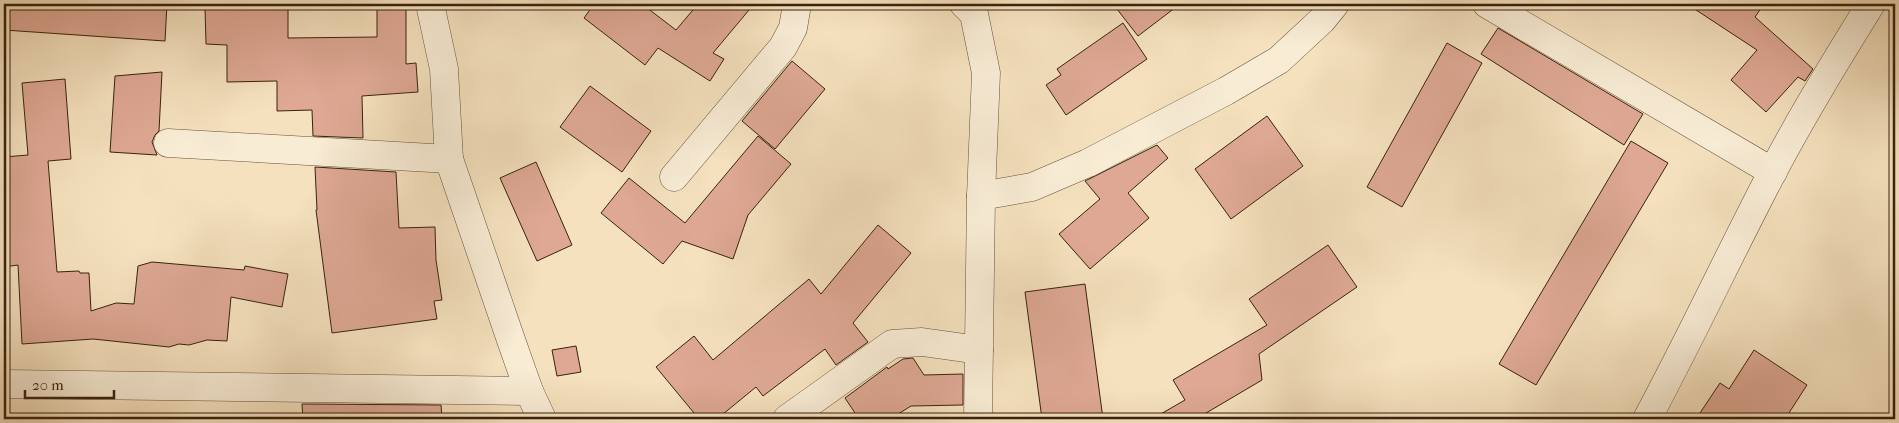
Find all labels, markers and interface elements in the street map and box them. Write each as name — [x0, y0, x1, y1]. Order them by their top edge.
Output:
scale bar — [25, 368, 114, 400]
text: 20 m — [32, 376, 64, 394]

